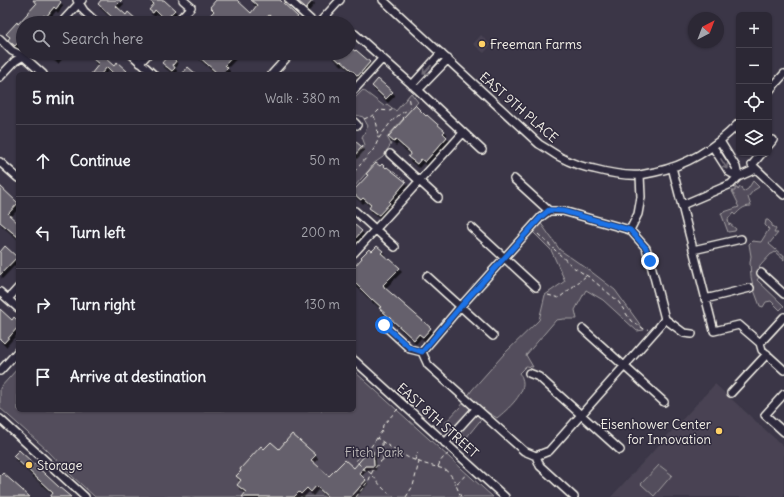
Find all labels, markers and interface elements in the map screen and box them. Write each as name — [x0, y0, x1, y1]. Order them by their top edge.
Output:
north arrow — [688, 12, 724, 48]
map controls — [736, 12, 772, 156]
button: + — [736, 12, 772, 48]
search box — [16, 16, 356, 60]
icon: search — [30, 27, 52, 49]
text: Search here — [62, 29, 143, 48]
place label: Freeman Farms — [490, 36, 582, 53]
marker: Freeman Farms — [477, 39, 487, 49]
button: − — [736, 48, 772, 84]
one-way arrow — [423, 64, 432, 74]
street label: EAST 9TH PLACE — [476, 69, 562, 146]
button: locate — [736, 84, 772, 120]
text: 5 min — [32, 87, 74, 109]
text: Walk · 380 m — [265, 90, 340, 107]
button: layers — [736, 120, 772, 156]
icon: ahead — [32, 150, 54, 172]
text: Continue — [70, 151, 131, 170]
text: 50 m — [309, 152, 340, 169]
one-way arrow — [720, 158, 728, 170]
icon: left — [32, 222, 54, 244]
text: Turn left — [70, 223, 125, 242]
text: 200 m — [301, 224, 340, 241]
route end — [641, 252, 659, 270]
icon: right — [32, 294, 54, 316]
text: Turn right — [70, 295, 135, 314]
text: 130 m — [304, 296, 340, 313]
route start — [375, 316, 393, 334]
icon: arrive — [32, 366, 54, 388]
text: Arrive at destination — [70, 367, 206, 386]
street label: EAST 8TH STREET — [393, 379, 482, 462]
place label: Eisenhower Center for Innovation — [600, 416, 712, 448]
marker: Eisenhower Center for Innovation — [714, 426, 724, 436]
park label: Fitch Park — [345, 444, 404, 461]
place label: Storage — [37, 457, 83, 474]
marker: Storage — [24, 460, 34, 470]

